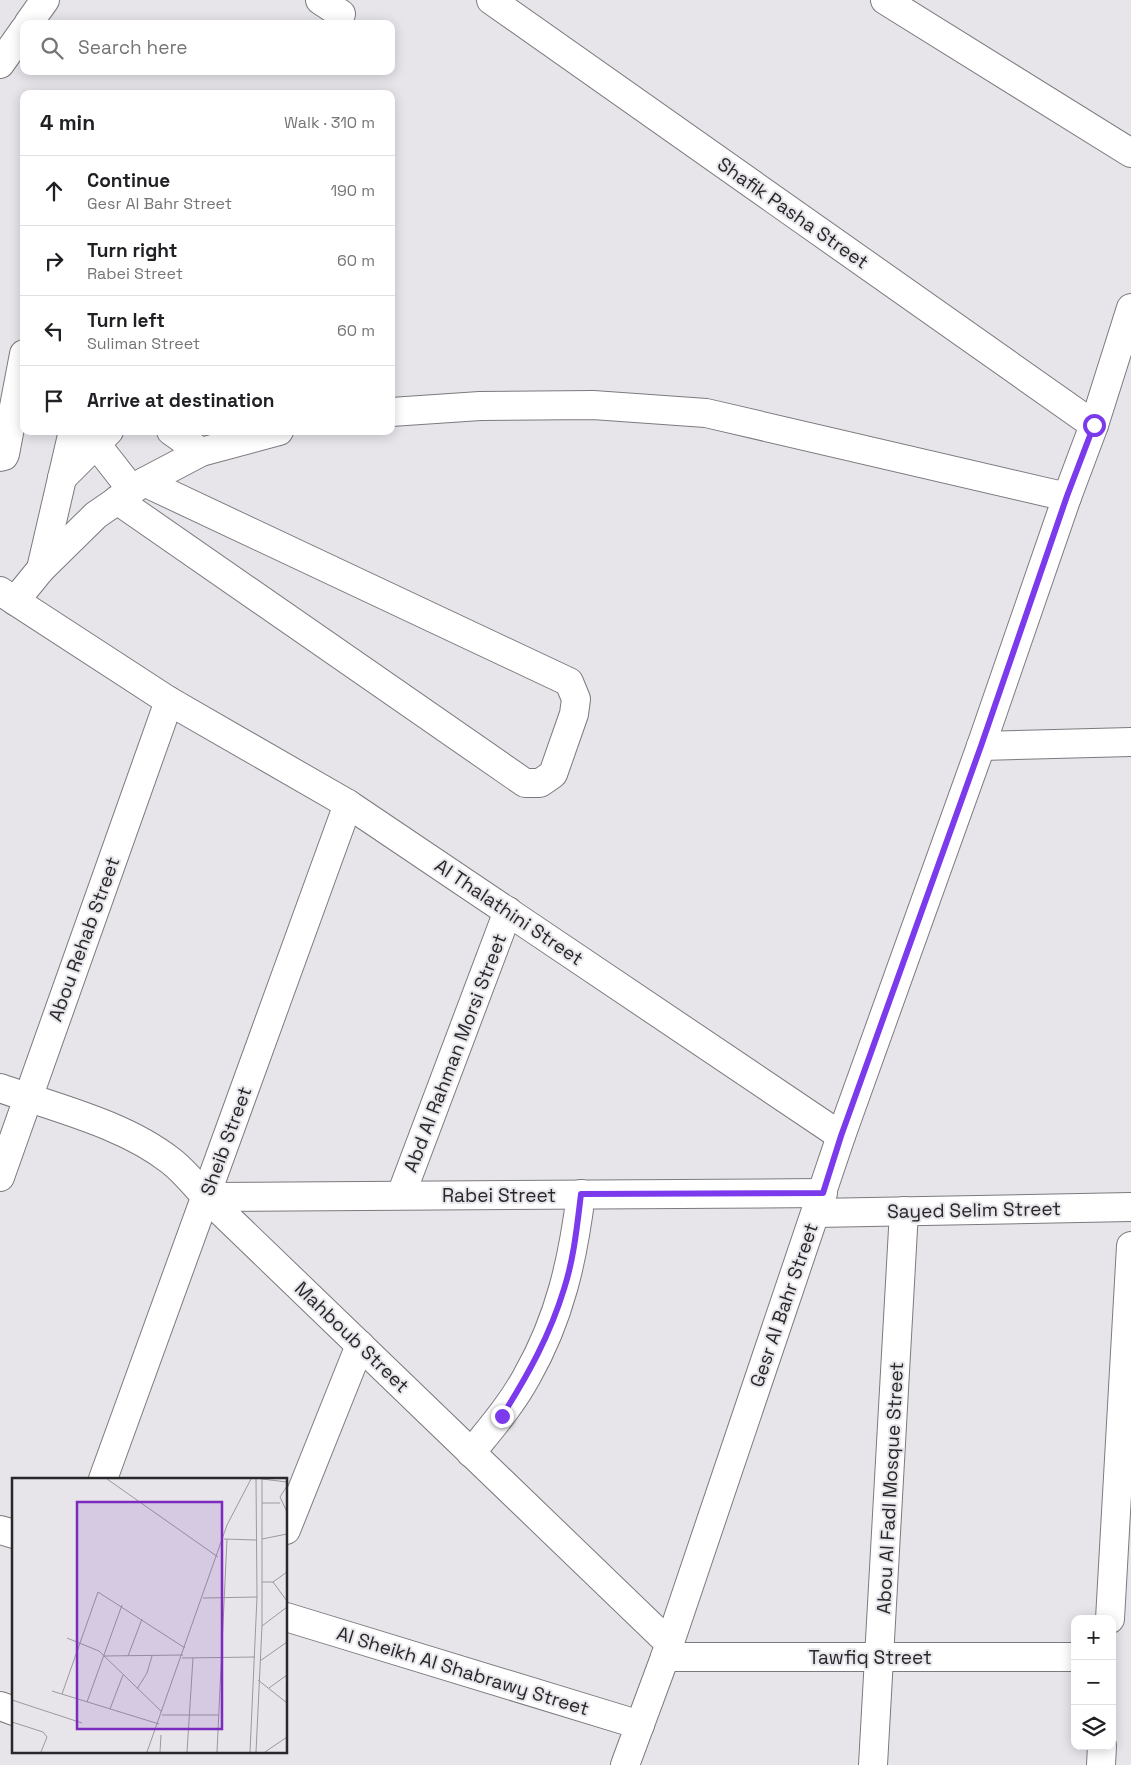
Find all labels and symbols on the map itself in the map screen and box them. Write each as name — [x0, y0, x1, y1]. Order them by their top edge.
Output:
street label: Shafik Pasha Street — [713, 151, 873, 275]
route start — [1083, 414, 1106, 437]
street label: Abou Rehab Street — [43, 853, 125, 1025]
street label: Al Thalathini Street — [430, 853, 588, 971]
street label: Abd Al Rahman Morsi Street — [398, 930, 512, 1176]
street label: Sheib Street — [195, 1083, 257, 1199]
street label: Rabei Street — [442, 1183, 556, 1208]
street label: Sayed Selim Street — [887, 1196, 1061, 1224]
street label: Gesr Al Bahr Street — [744, 1219, 824, 1391]
street label: Mahboub Street — [289, 1276, 415, 1398]
street label: Abou Al Fadl Mosque Street — [871, 1361, 909, 1615]
route end — [491, 1405, 514, 1428]
inset map — [12, 1478, 288, 1752]
street label: Al Sheikh Al Shabrawy Street — [334, 1621, 592, 1721]
street label: Tawfiq Street — [808, 1645, 932, 1670]

